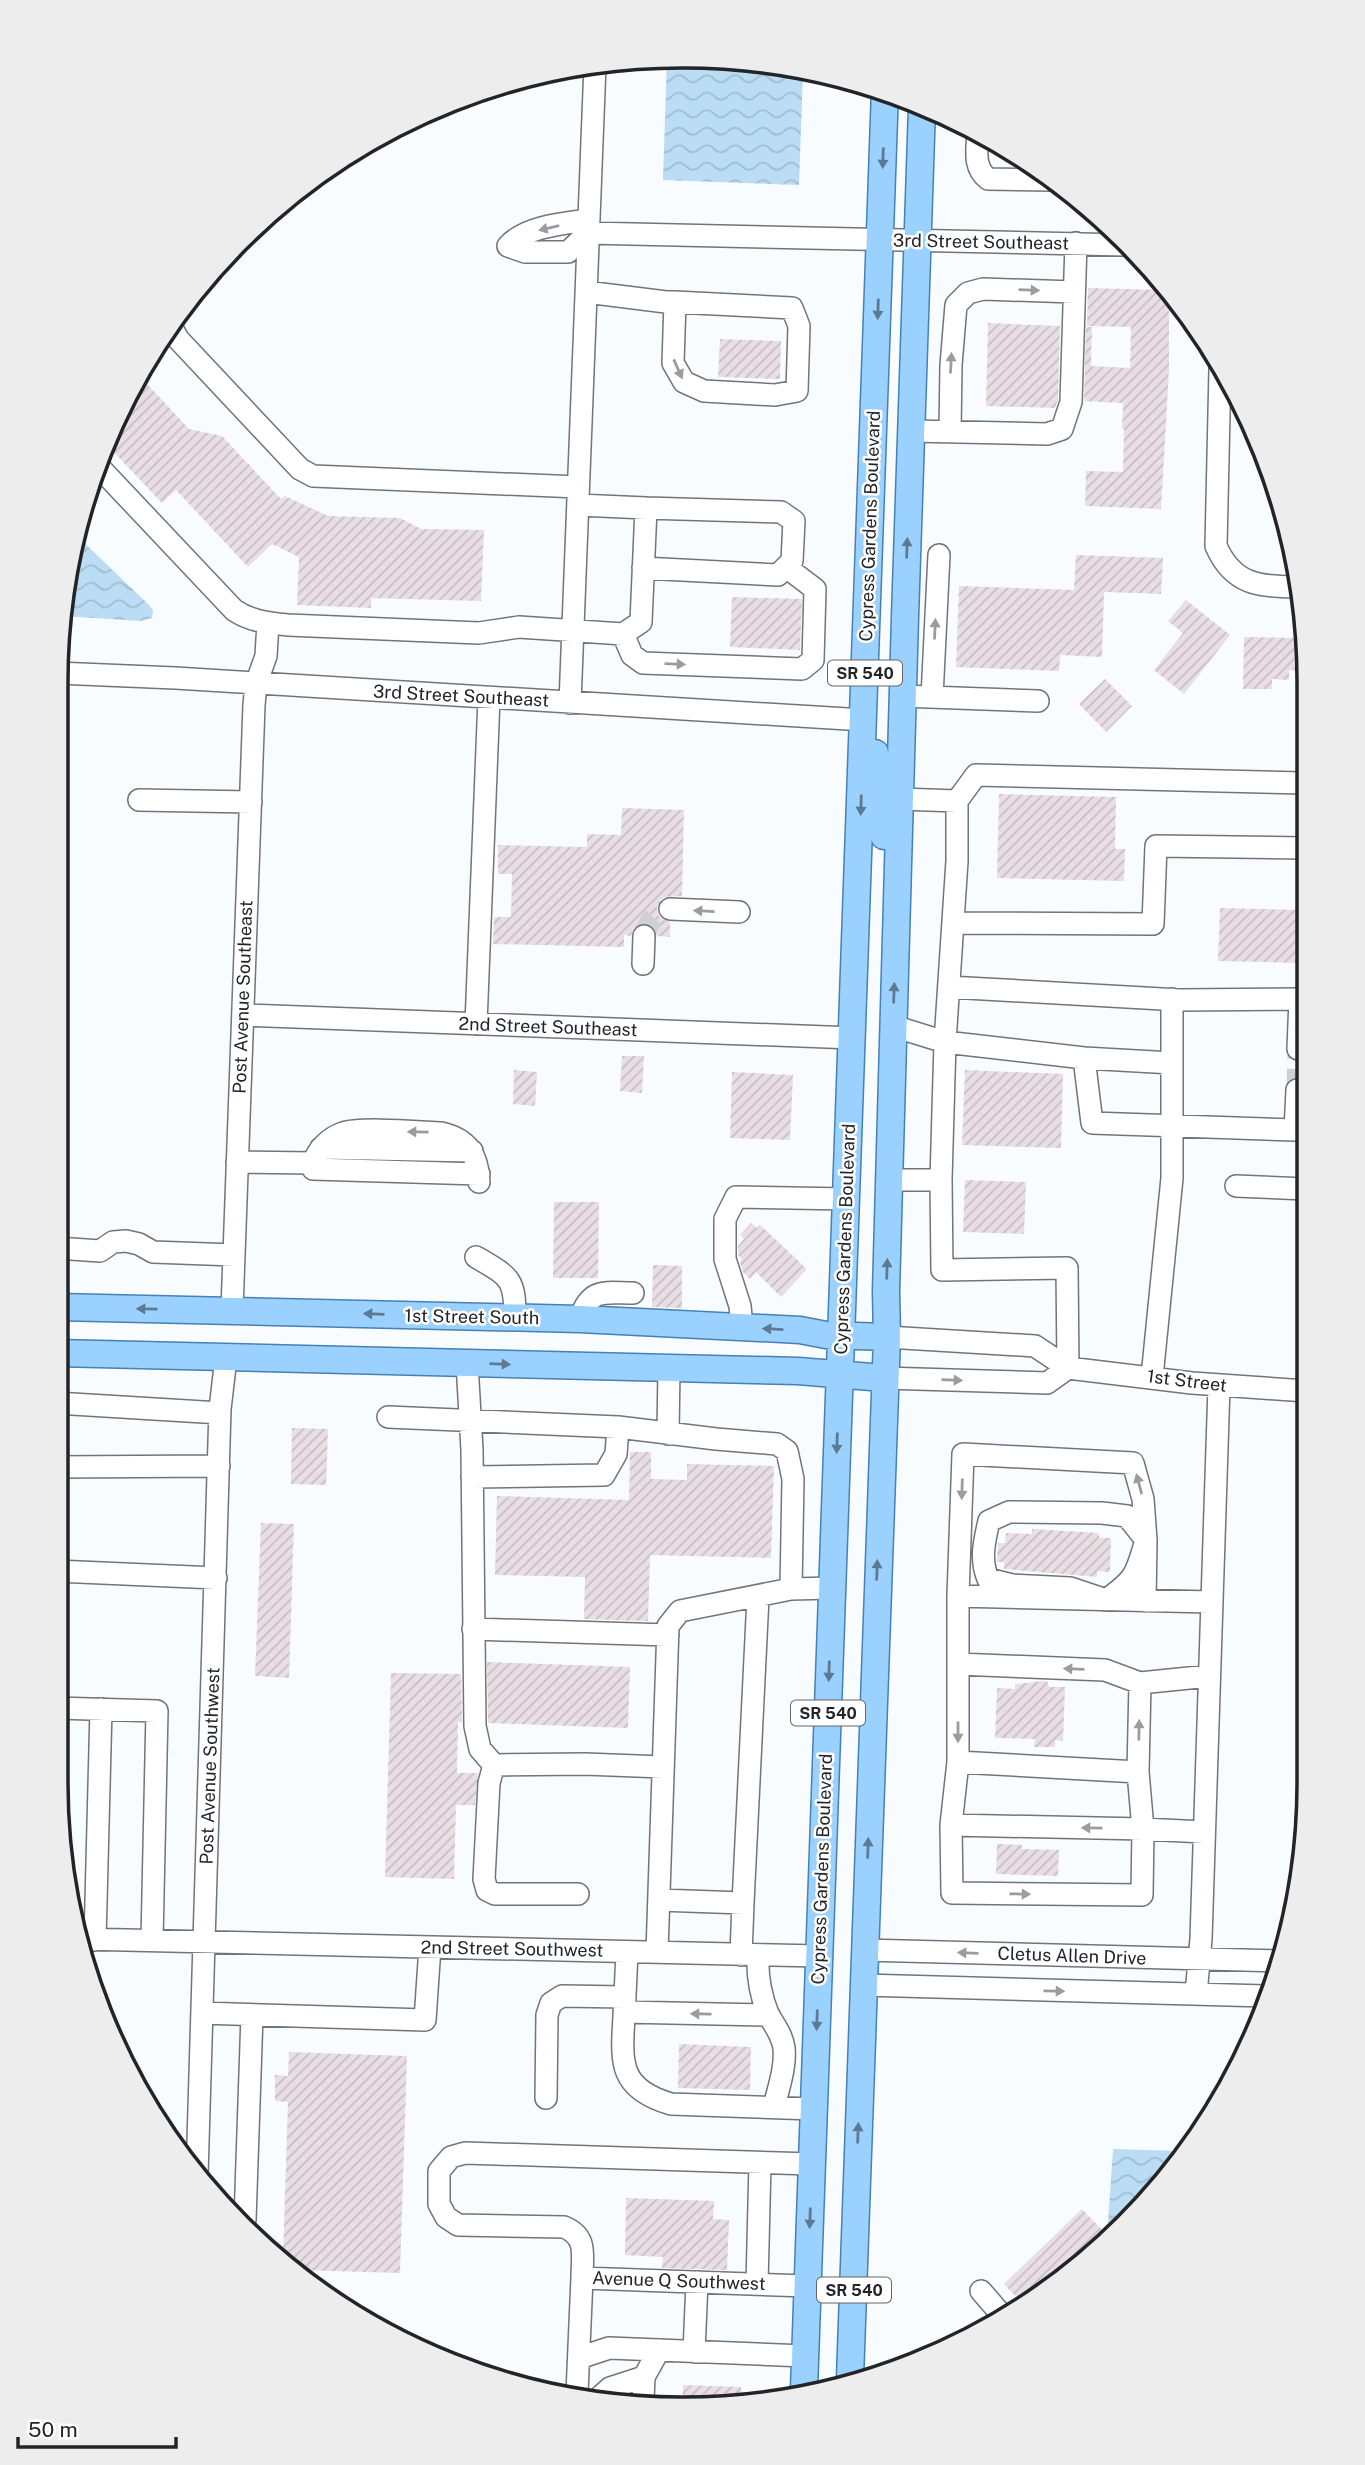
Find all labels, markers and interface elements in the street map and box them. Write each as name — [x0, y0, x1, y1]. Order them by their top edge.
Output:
one-way arrow — [877, 147, 888, 169]
one-way arrow — [538, 223, 560, 234]
street label: 3rd Street Southeast — [893, 229, 1069, 254]
one-way arrow — [1018, 285, 1040, 296]
one-way arrow — [872, 298, 883, 320]
one-way arrow — [946, 352, 957, 374]
one-way arrow — [672, 359, 684, 379]
street label: Cypress Gardens Boulevard — [855, 410, 884, 642]
one-way arrow — [902, 537, 913, 559]
one-way arrow — [930, 618, 941, 640]
one-way arrow — [664, 659, 686, 670]
road number: SR 540 — [828, 660, 902, 686]
street label: 3rd Street Southeast — [373, 680, 550, 711]
one-way arrow — [855, 795, 866, 817]
street label: Post Avenue Southeast — [229, 900, 256, 1094]
one-way arrow — [693, 905, 715, 916]
one-way arrow — [888, 981, 900, 1003]
street label: 2nd Street Southeast — [458, 1013, 638, 1040]
street label: Cypress Gardens Boulevard — [830, 1123, 859, 1355]
one-way arrow — [407, 1127, 429, 1138]
one-way arrow — [881, 1258, 892, 1280]
one-way arrow — [136, 1303, 158, 1314]
street label: 1st Street South — [405, 1305, 539, 1328]
one-way arrow — [363, 1309, 385, 1320]
one-way arrow — [762, 1323, 784, 1334]
one-way arrow — [489, 1359, 511, 1370]
street label: 1st Street — [1146, 1365, 1228, 1396]
one-way arrow — [942, 1375, 964, 1386]
one-way arrow — [832, 1433, 843, 1455]
one-way arrow — [1133, 1473, 1144, 1495]
one-way arrow — [956, 1478, 967, 1500]
one-way arrow — [871, 1559, 883, 1581]
one-way arrow — [824, 1660, 835, 1682]
one-way arrow — [1063, 1664, 1085, 1675]
street label: Post Avenue Southwest — [196, 1667, 223, 1865]
road number: SR 540 — [791, 1700, 865, 1726]
one-way arrow — [1134, 1719, 1145, 1741]
one-way arrow — [952, 1722, 964, 1744]
street label: Cypress Gardens Boulevard — [807, 1753, 836, 1985]
one-way arrow — [1081, 1822, 1103, 1833]
one-way arrow — [862, 1837, 873, 1859]
one-way arrow — [1009, 1888, 1031, 1900]
street label: 2nd Street Southwest — [420, 1936, 604, 1961]
street label: Cletus Allen Drive — [997, 1942, 1147, 1969]
one-way arrow — [956, 1948, 978, 1959]
one-way arrow — [1043, 1985, 1065, 1997]
one-way arrow — [689, 2008, 711, 2019]
one-way arrow — [811, 2010, 822, 2032]
one-way arrow — [853, 2122, 864, 2144]
one-way arrow — [804, 2207, 815, 2229]
street label: Avenue Q Southwest — [592, 2267, 766, 2294]
road number: SR 540 — [817, 2278, 891, 2302]
scale bar — [18, 2406, 175, 2450]
text: 50 m — [28, 2417, 78, 2442]

